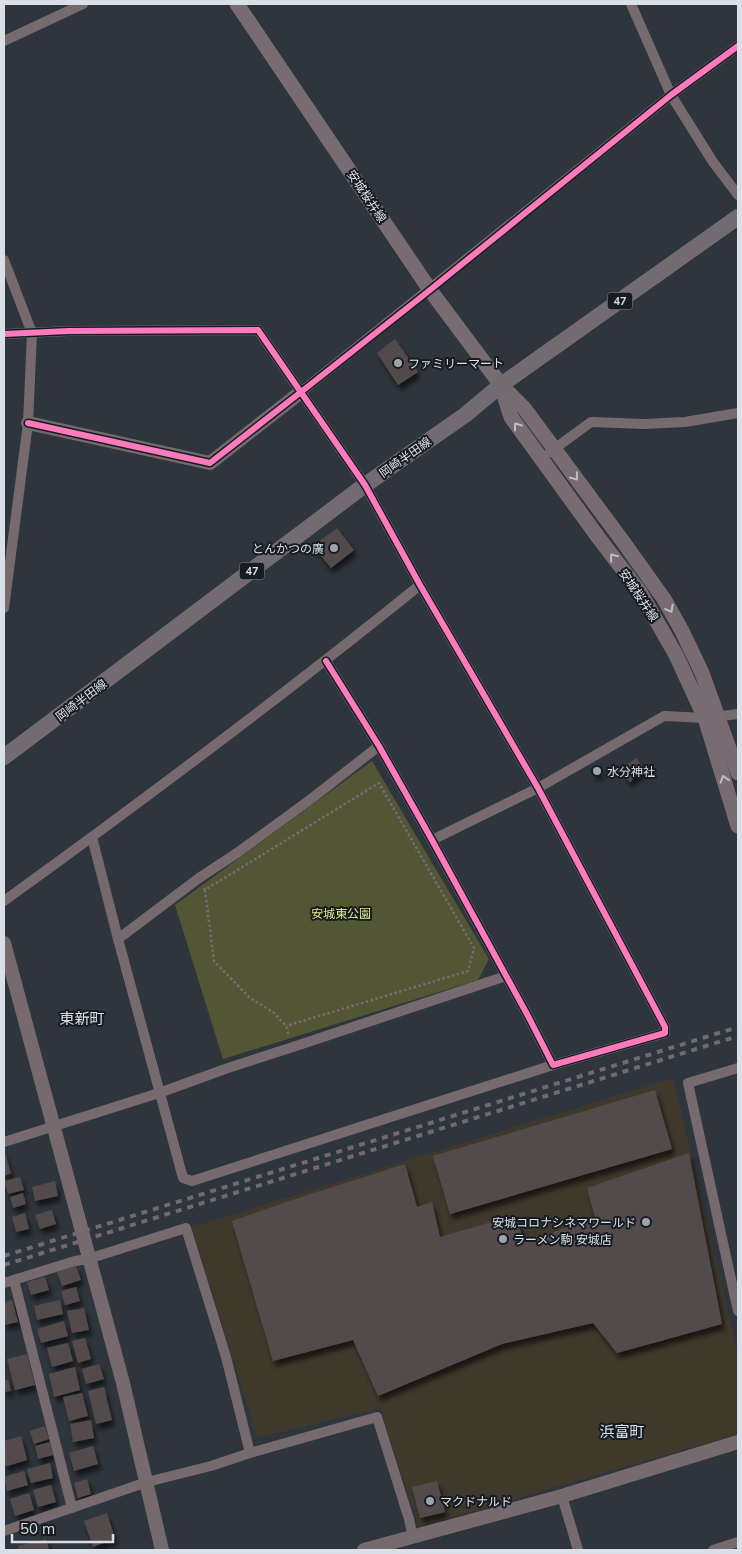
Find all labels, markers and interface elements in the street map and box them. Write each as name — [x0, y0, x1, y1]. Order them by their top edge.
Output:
street label: 安城桜井線 — [344, 167, 390, 225]
road number: 47 — [608, 292, 632, 310]
place label: ファミリーマート — [408, 356, 504, 371]
marker: ファミリーマート — [392, 357, 404, 369]
one-way arrow — [514, 422, 523, 432]
street label: 岡崎半田線 — [376, 434, 434, 480]
one-way arrow — [569, 471, 578, 481]
place label: とんかつの廣 — [252, 541, 324, 556]
marker: とんかつの廣 — [328, 542, 340, 554]
one-way arrow — [610, 553, 619, 563]
road number: 47 — [240, 562, 264, 580]
street label: 安城桜井線 — [616, 566, 662, 624]
one-way arrow — [663, 604, 673, 613]
street label: 岡崎半田線 — [53, 676, 109, 724]
place label: 水分神社 — [607, 764, 655, 779]
marker: 水分神社 — [591, 765, 603, 777]
one-way arrow — [720, 775, 730, 784]
park label: 安城東公園 — [311, 906, 371, 921]
district label: 東新町 — [59, 1009, 105, 1028]
place label: 安城コロナシネマワールド — [492, 1215, 636, 1230]
marker: 安城コロナシネマワールド — [640, 1216, 652, 1228]
place label: ラーメン駒 安城店 — [513, 1232, 612, 1247]
marker: ラーメン駒 安城店 — [497, 1233, 509, 1245]
district label: 浜富町 — [599, 1422, 645, 1441]
place label: マクドナルド — [440, 1494, 512, 1509]
marker: マクドナルド — [424, 1495, 436, 1507]
scale bar — [12, 1512, 114, 1544]
text: 50 m — [20, 1519, 55, 1538]

